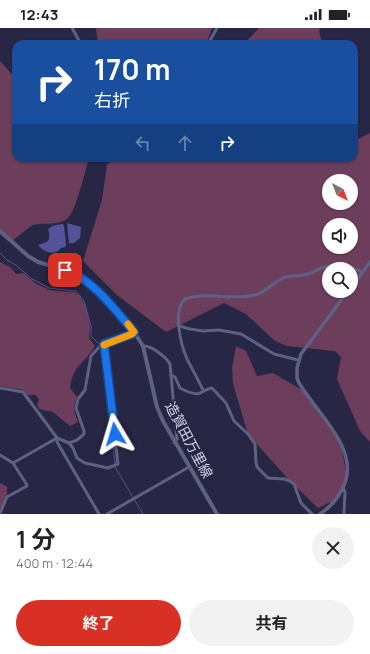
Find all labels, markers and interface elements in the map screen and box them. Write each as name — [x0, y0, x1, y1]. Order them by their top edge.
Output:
text: 12:43 — [20, 4, 59, 25]
text: 170 m — [94, 50, 170, 88]
icon: right — [28, 56, 80, 108]
text: 右折 — [94, 88, 130, 112]
icon: left — [132, 132, 154, 154]
icon: ahead — [174, 132, 196, 154]
icon: right — [216, 132, 238, 154]
north arrow — [322, 174, 358, 210]
map controls — [322, 174, 358, 298]
button: sound — [322, 218, 358, 254]
pin — [48, 253, 82, 287]
icon: arrive — [54, 259, 76, 281]
button: search — [322, 262, 358, 298]
street label: 造賀田万里線 — [161, 398, 218, 481]
position arrow — [94, 413, 136, 455]
text: 1 分 — [16, 522, 55, 555]
button: close — [312, 527, 354, 569]
text: 400 m · 12:44 — [16, 554, 93, 572]
button: 終了 — [16, 600, 181, 646]
button: 共有 — [189, 600, 354, 646]

